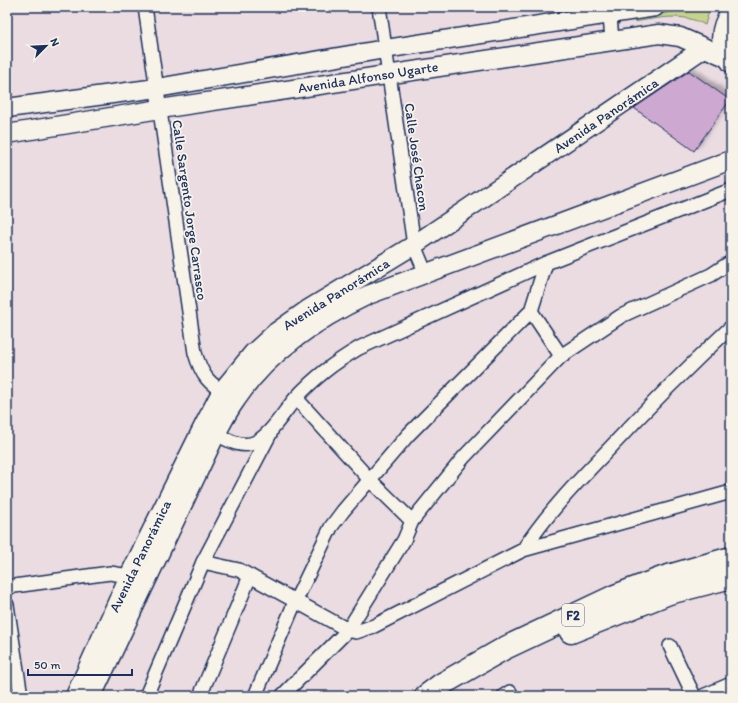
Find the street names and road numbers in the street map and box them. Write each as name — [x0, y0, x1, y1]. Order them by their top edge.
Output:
street label: Avenida Alfonso Ugarte — [297, 58, 440, 97]
street label: Avenida Panorámica — [551, 74, 662, 157]
street label: Calle José Chacon — [401, 102, 433, 212]
street label: Calle Sargento Jorge Carrasco — [168, 119, 211, 301]
street label: Avenida Panorámica — [280, 254, 393, 334]
street label: Avenida Panorámica — [106, 497, 175, 615]
road number: F2 — [562, 604, 584, 626]

